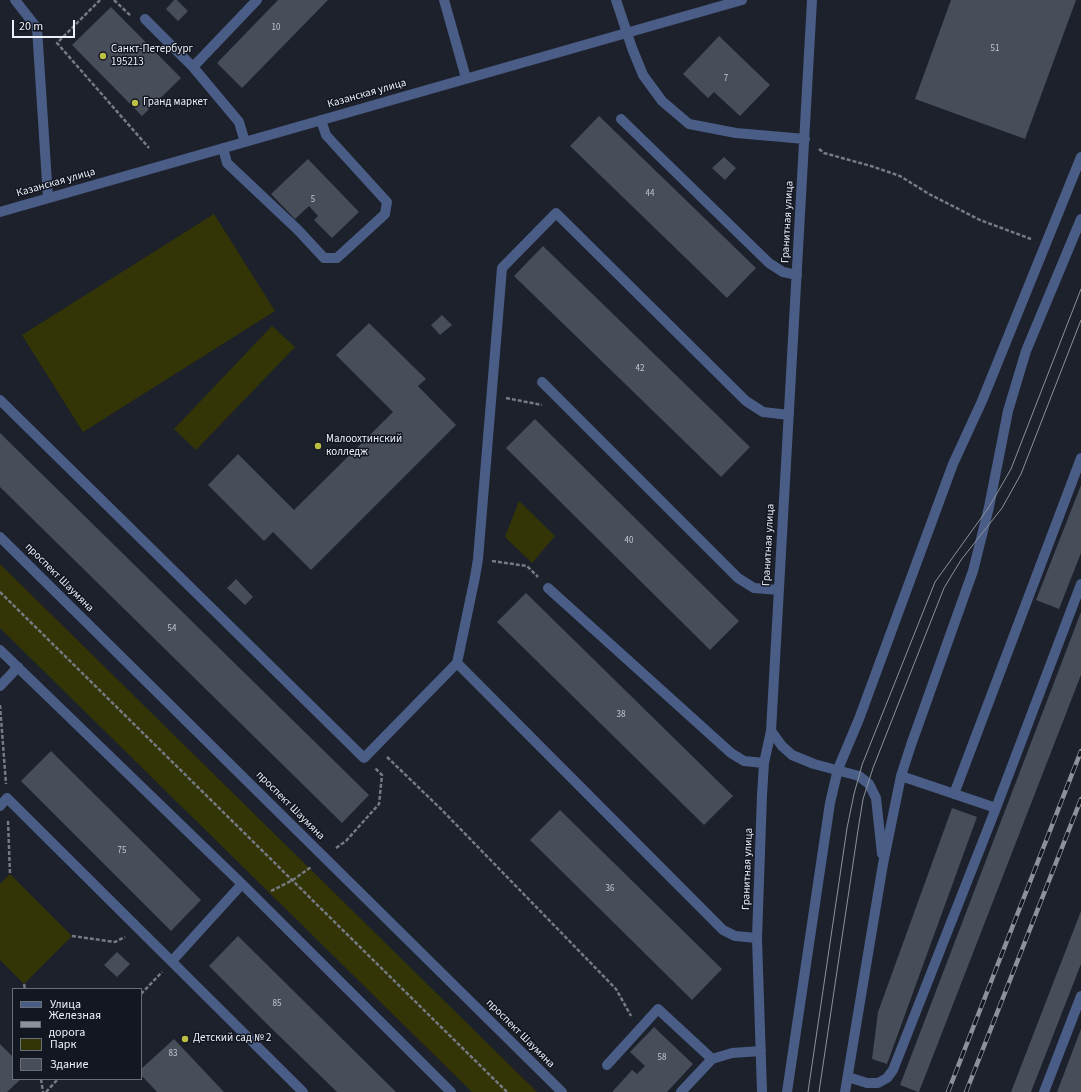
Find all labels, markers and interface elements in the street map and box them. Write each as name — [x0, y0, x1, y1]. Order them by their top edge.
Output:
scale bar — [14, 12, 77, 38]
text: 20 m — [19, 18, 43, 35]
house number: 10 — [272, 23, 280, 33]
place label: Санкт-Петербург 195213 — [111, 43, 193, 69]
house number: 51 — [991, 44, 999, 54]
marker: Санкт-Петербург 195213 — [98, 51, 108, 61]
house number: 7 — [724, 74, 728, 84]
street label: Казанская улица — [326, 76, 408, 112]
place label: Гранд маркет — [143, 96, 208, 110]
marker: Гранд маркет — [130, 98, 140, 108]
street label: Казанская улица — [15, 165, 97, 201]
street label: Гранитная улица — [779, 181, 797, 263]
house number: 44 — [646, 189, 654, 199]
house number: 5 — [311, 195, 315, 205]
house number: 42 — [636, 364, 644, 374]
place label: Малоохтинский колледж — [326, 433, 402, 459]
marker: Малоохтинский колледж — [313, 441, 323, 451]
street label: Гранитная улица — [760, 504, 778, 586]
house number: 40 — [625, 536, 633, 546]
street label: проспект Шаумяна — [22, 541, 96, 615]
house number: 54 — [168, 624, 176, 634]
house number: 38 — [617, 710, 625, 720]
street label: проспект Шаумяна — [253, 769, 327, 843]
street label: Гранитная улица — [740, 828, 756, 910]
house number: 75 — [118, 846, 126, 856]
house number: 36 — [606, 884, 614, 894]
legend — [12, 988, 142, 1080]
text: Улица — [50, 996, 81, 1013]
street label: проспект Шаумяна — [483, 997, 557, 1071]
house number: 85 — [273, 999, 281, 1009]
text: Железная дорога — [49, 1007, 101, 1041]
place label: Детский сад № 2 — [193, 1032, 271, 1046]
marker: Детский сад № 2 — [180, 1034, 190, 1044]
text: Парк — [50, 1036, 76, 1053]
house number: 83 — [169, 1049, 177, 1059]
house number: 58 — [658, 1053, 666, 1063]
text: Здание — [50, 1056, 89, 1073]

